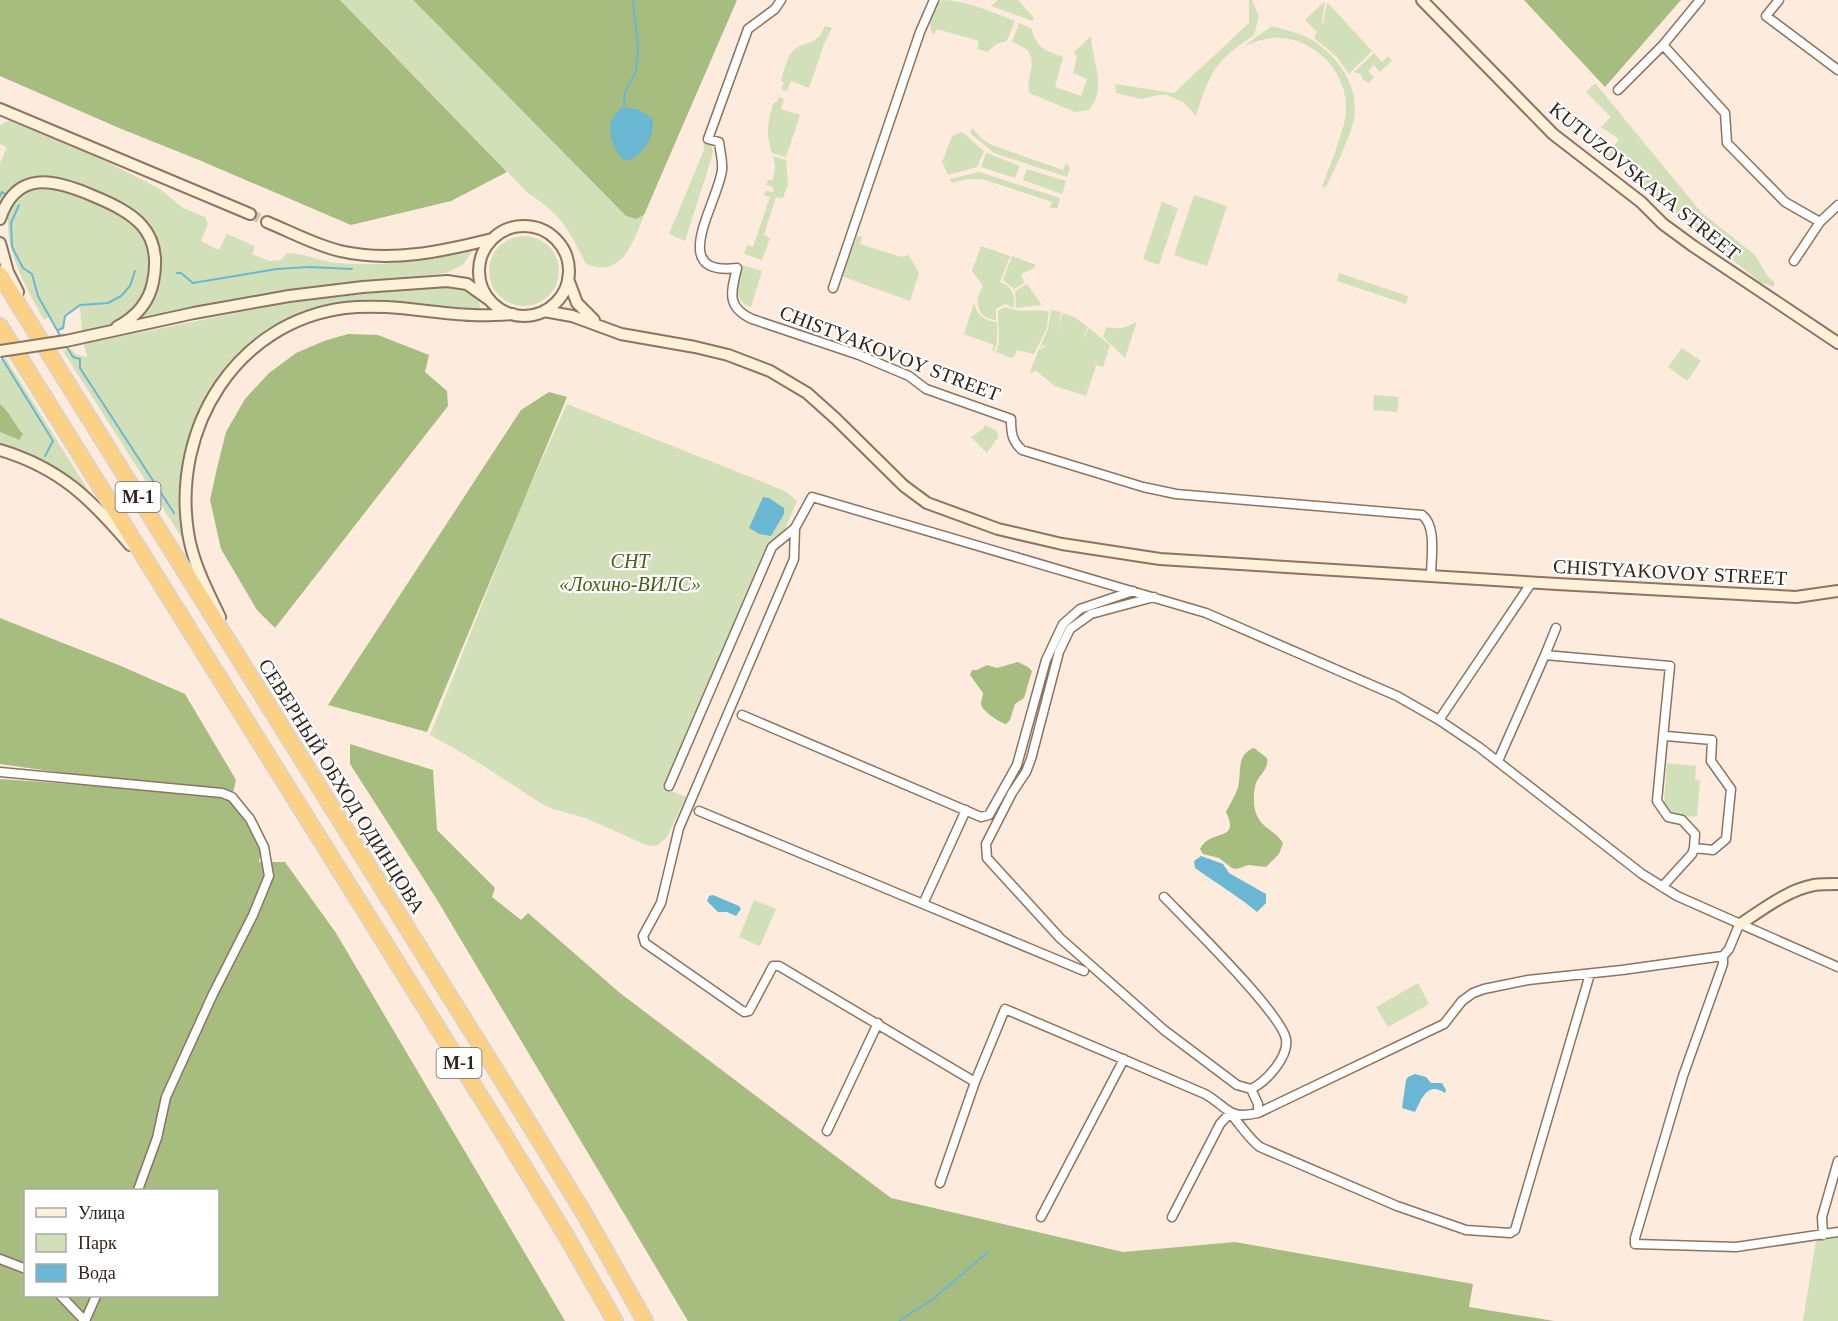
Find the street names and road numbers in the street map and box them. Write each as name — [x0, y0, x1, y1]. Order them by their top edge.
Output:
street label: KUTUZOVSKAYA STREET — [1545, 97, 1745, 265]
street label: CHISTYAKOVOY STREET — [777, 301, 1003, 405]
road number: М-1 — [116, 482, 160, 512]
street label: CHISTYAKOVOY STREET — [1552, 555, 1788, 589]
street label: СЕВЕРНЫЙ ОБХОД ОДИНЦОВА — [253, 655, 430, 918]
road number: М-1 — [436, 1048, 482, 1078]

